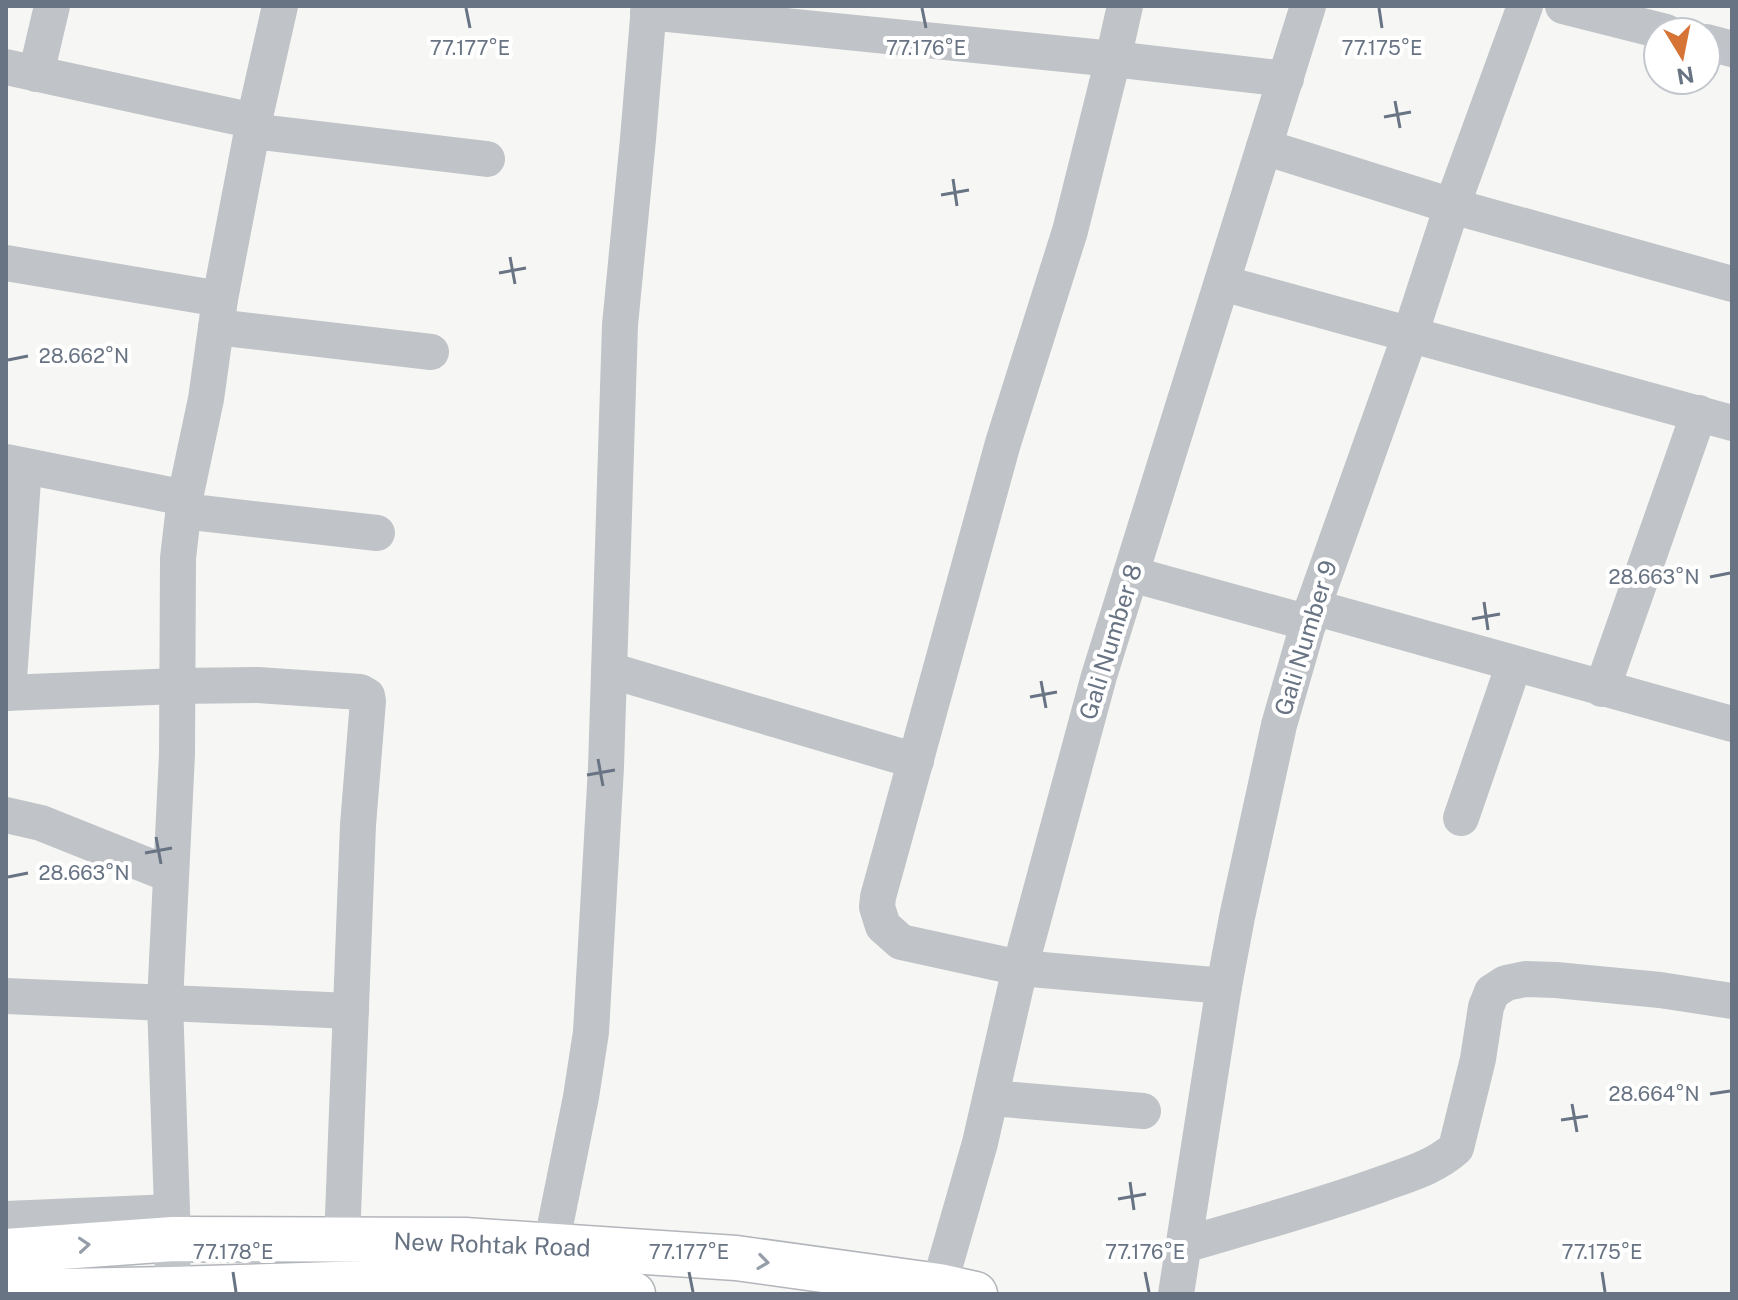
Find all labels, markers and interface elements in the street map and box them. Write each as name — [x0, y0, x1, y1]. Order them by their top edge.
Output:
north arrow — [1642, 16, 1722, 96]
text: 77.177°E — [430, 36, 510, 60]
text: 77.176°E — [886, 36, 966, 60]
text: 77.175°E — [1342, 36, 1423, 60]
text: N — [1675, 61, 1696, 90]
text: 28.662°N — [39, 344, 129, 368]
street label: Gali Number 9 — [1268, 557, 1342, 719]
street label: Gali Number 8 — [1073, 560, 1147, 723]
text: 28.663°N — [1609, 565, 1699, 589]
text: 28.663°N — [39, 861, 129, 885]
text: 28.664°N — [1608, 1082, 1700, 1106]
street label: New Rohtak Road — [393, 1227, 591, 1261]
one-way arrow — [78, 1237, 91, 1254]
text: 77.178°E — [193, 1240, 273, 1264]
text: 77.177°E — [649, 1240, 729, 1264]
text: 77.176°E — [1105, 1240, 1185, 1264]
text: 77.175°E — [1562, 1240, 1643, 1264]
one-way arrow — [756, 1253, 770, 1270]

